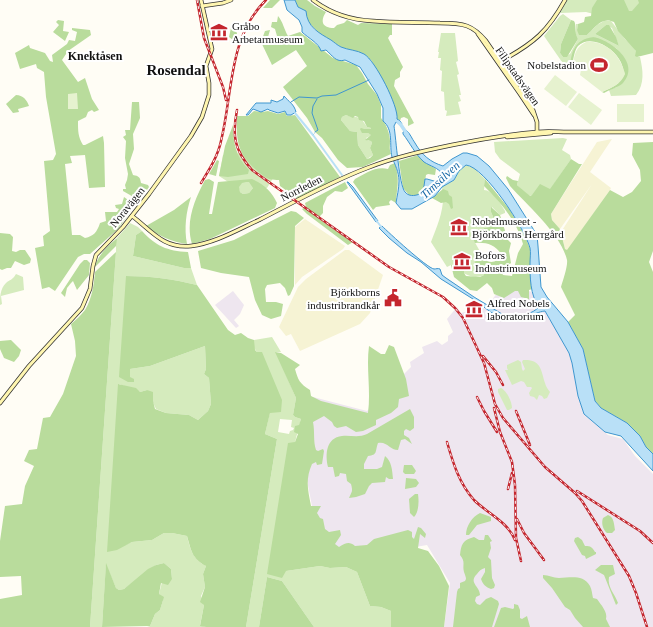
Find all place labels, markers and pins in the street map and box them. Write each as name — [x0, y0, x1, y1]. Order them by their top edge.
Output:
place label: Gråbo Arbetarmuseum — [232, 20, 303, 45]
museum icon: Gråbo Arbetarmuseum — [209, 22, 229, 42]
sports icon: Nobelstadion — [589, 55, 609, 75]
place label: Nobelstadion — [527, 59, 586, 71]
place label: Nobelmuseet - Björkborns Herrgård — [472, 215, 564, 240]
museum icon: Nobelmuseet - Björkborns Herrgård — [449, 217, 469, 237]
place label: Bofors Industrimuseum — [475, 249, 547, 274]
museum icon: Bofors Industrimuseum — [452, 251, 472, 271]
place label: Björkborns industribrandkår — [307, 286, 380, 311]
public building icon: Björkborns industribrandkår — [383, 288, 403, 308]
place label: Alfred Nobels laboratorium — [487, 297, 550, 322]
museum icon: Alfred Nobels laboratorium — [464, 299, 484, 319]

